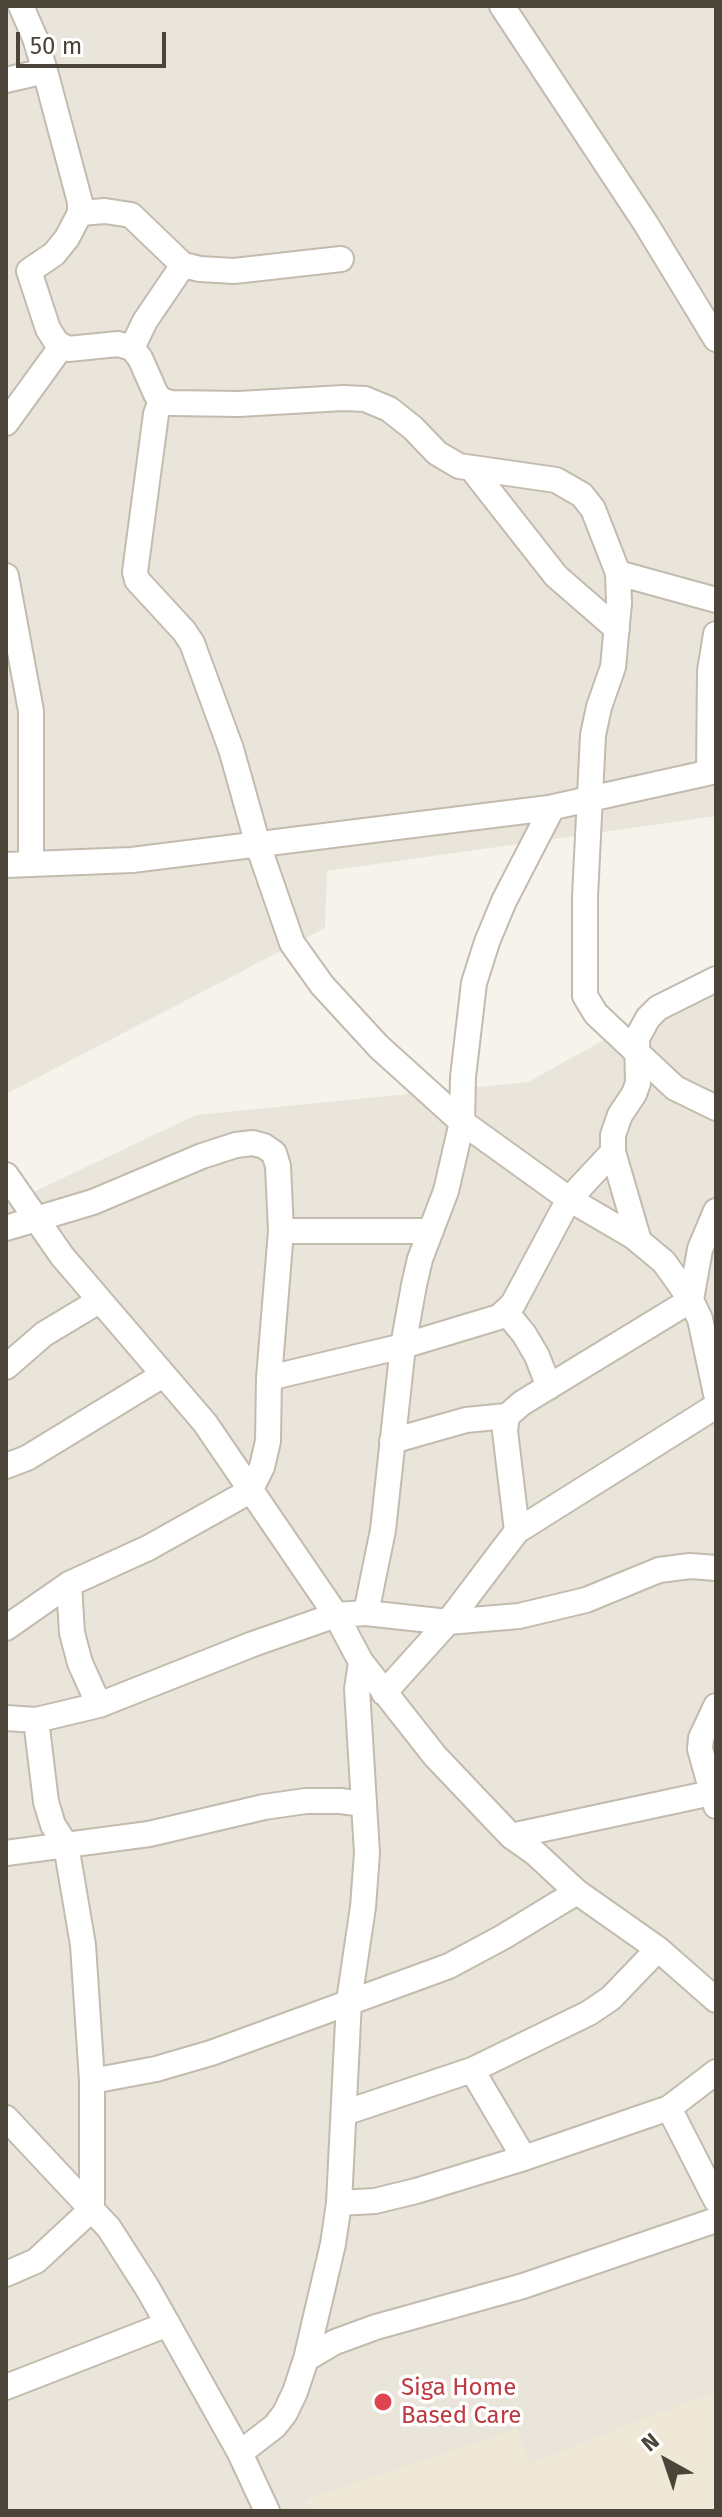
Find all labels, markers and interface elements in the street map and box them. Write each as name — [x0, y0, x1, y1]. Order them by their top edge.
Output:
scale bar — [20, 16, 170, 66]
text: 50 m — [30, 32, 82, 60]
place label: Siga Home Based Care — [401, 2374, 521, 2430]
marker: Siga Home Based Care — [372, 2391, 394, 2413]
north arrow — [626, 2421, 706, 2501]
text: N — [636, 2427, 665, 2457]

